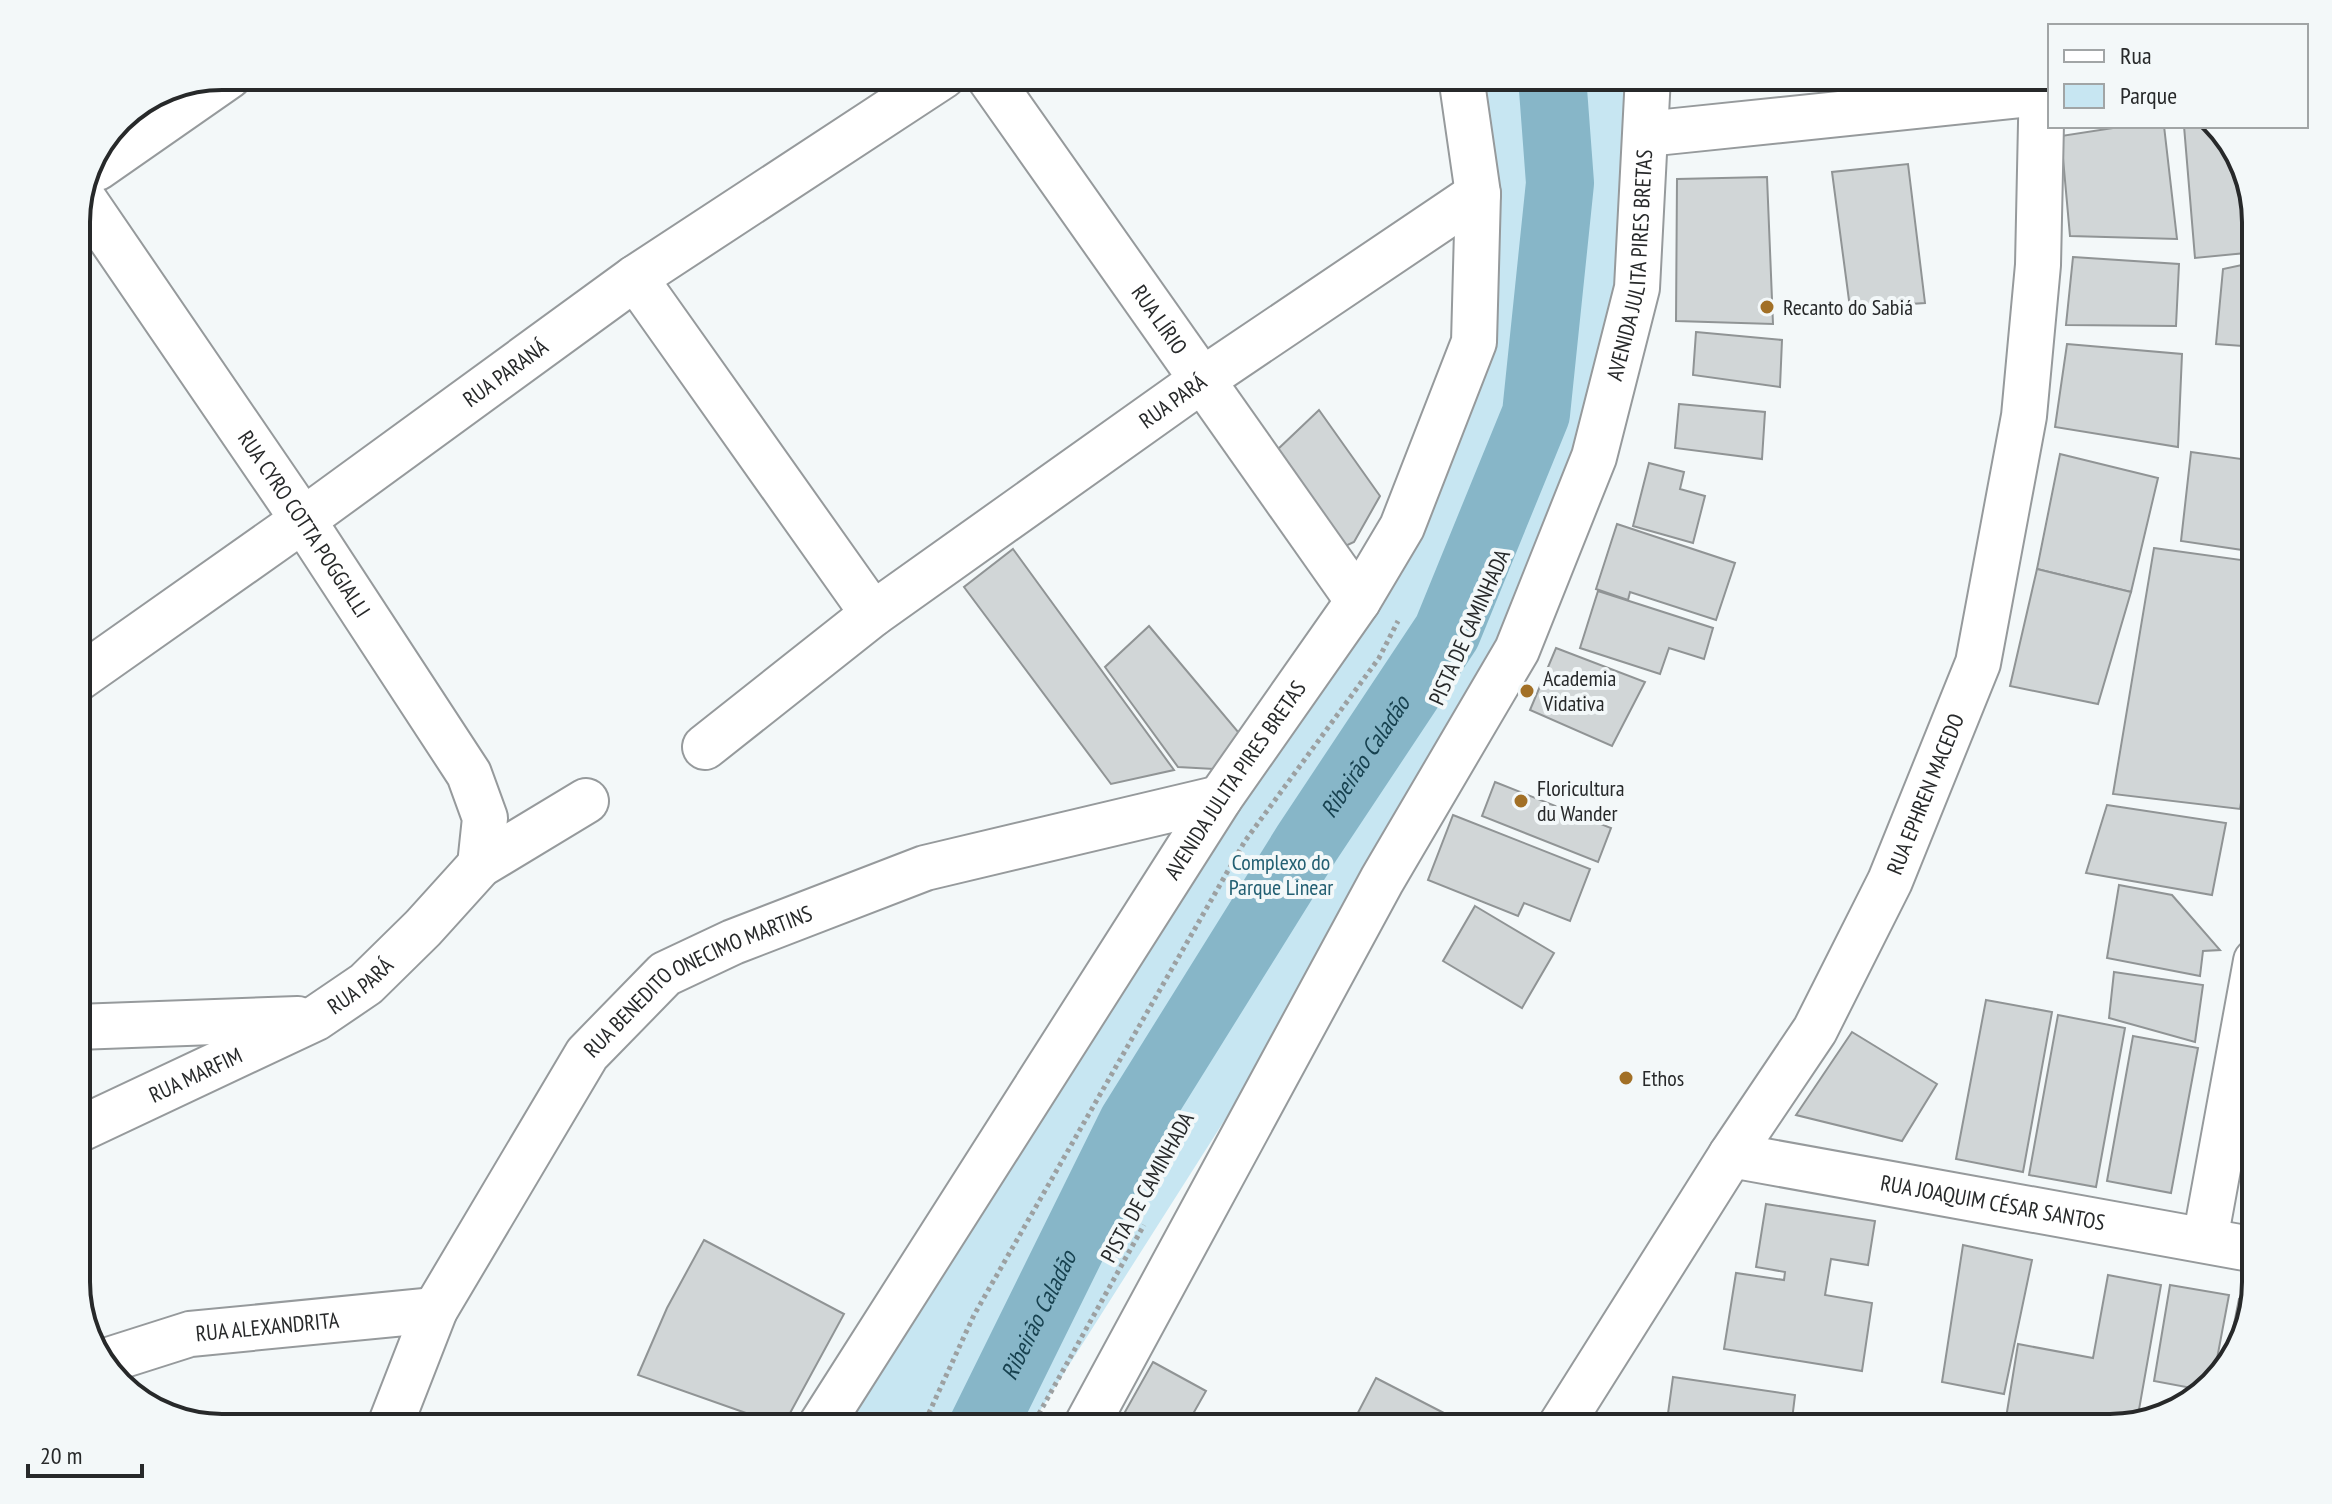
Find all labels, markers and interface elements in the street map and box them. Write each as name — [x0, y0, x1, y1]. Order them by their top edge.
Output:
legend — [2048, 24, 2308, 128]
text: Rua — [2120, 40, 2152, 71]
text: Parque — [2120, 80, 2177, 111]
street label: AVENIDA JULITA PIRES BRETAS — [1600, 149, 1658, 384]
street label: RUA LÍRIO — [1126, 279, 1194, 360]
place label: Recanto do Sabiá — [1783, 293, 1913, 321]
marker: Recanto do Sabiá — [1758, 298, 1776, 316]
street label: RUA PARANÁ — [457, 332, 554, 413]
street label: RUA PARÁ — [1134, 367, 1212, 434]
street label: RUA CYRO COTTA POGGIALLI — [232, 425, 377, 623]
street label: PISTA DE CAMINHADA — [1422, 544, 1516, 709]
place label: Academia Vidativa — [1542, 664, 1616, 717]
street label: AVENIDA JULITA PIRES BRETAS — [1158, 675, 1312, 885]
marker: Academia Vidativa — [1518, 682, 1536, 700]
water label: Ribeirão Caladão — [1313, 688, 1417, 823]
street label: RUA EPHREN MACEDO — [1880, 709, 1970, 879]
place label: Floricultura du Wander — [1537, 774, 1624, 827]
marker: Floricultura du Wander — [1512, 792, 1530, 810]
park label: Complexo do Parque Linear — [1229, 848, 1333, 901]
street label: RUA BENEDITO ONECIMO MARTINS — [578, 899, 816, 1063]
street label: RUA PARÁ — [322, 951, 399, 1020]
street label: RUA MARFIM — [144, 1041, 246, 1109]
place label: Ethos — [1642, 1064, 1684, 1092]
marker: Ethos — [1617, 1069, 1635, 1087]
street label: PISTA DE CAMINHADA — [1094, 1106, 1200, 1267]
street label: RUA JOAQUIM CÉSAR SANTOS — [1878, 1168, 2107, 1236]
water label: Ribeirão Caladão — [993, 1244, 1083, 1385]
street label: RUA ALEXANDRITA — [194, 1305, 341, 1347]
scale bar — [28, 1428, 142, 1478]
text: 20 m — [40, 1440, 82, 1471]

